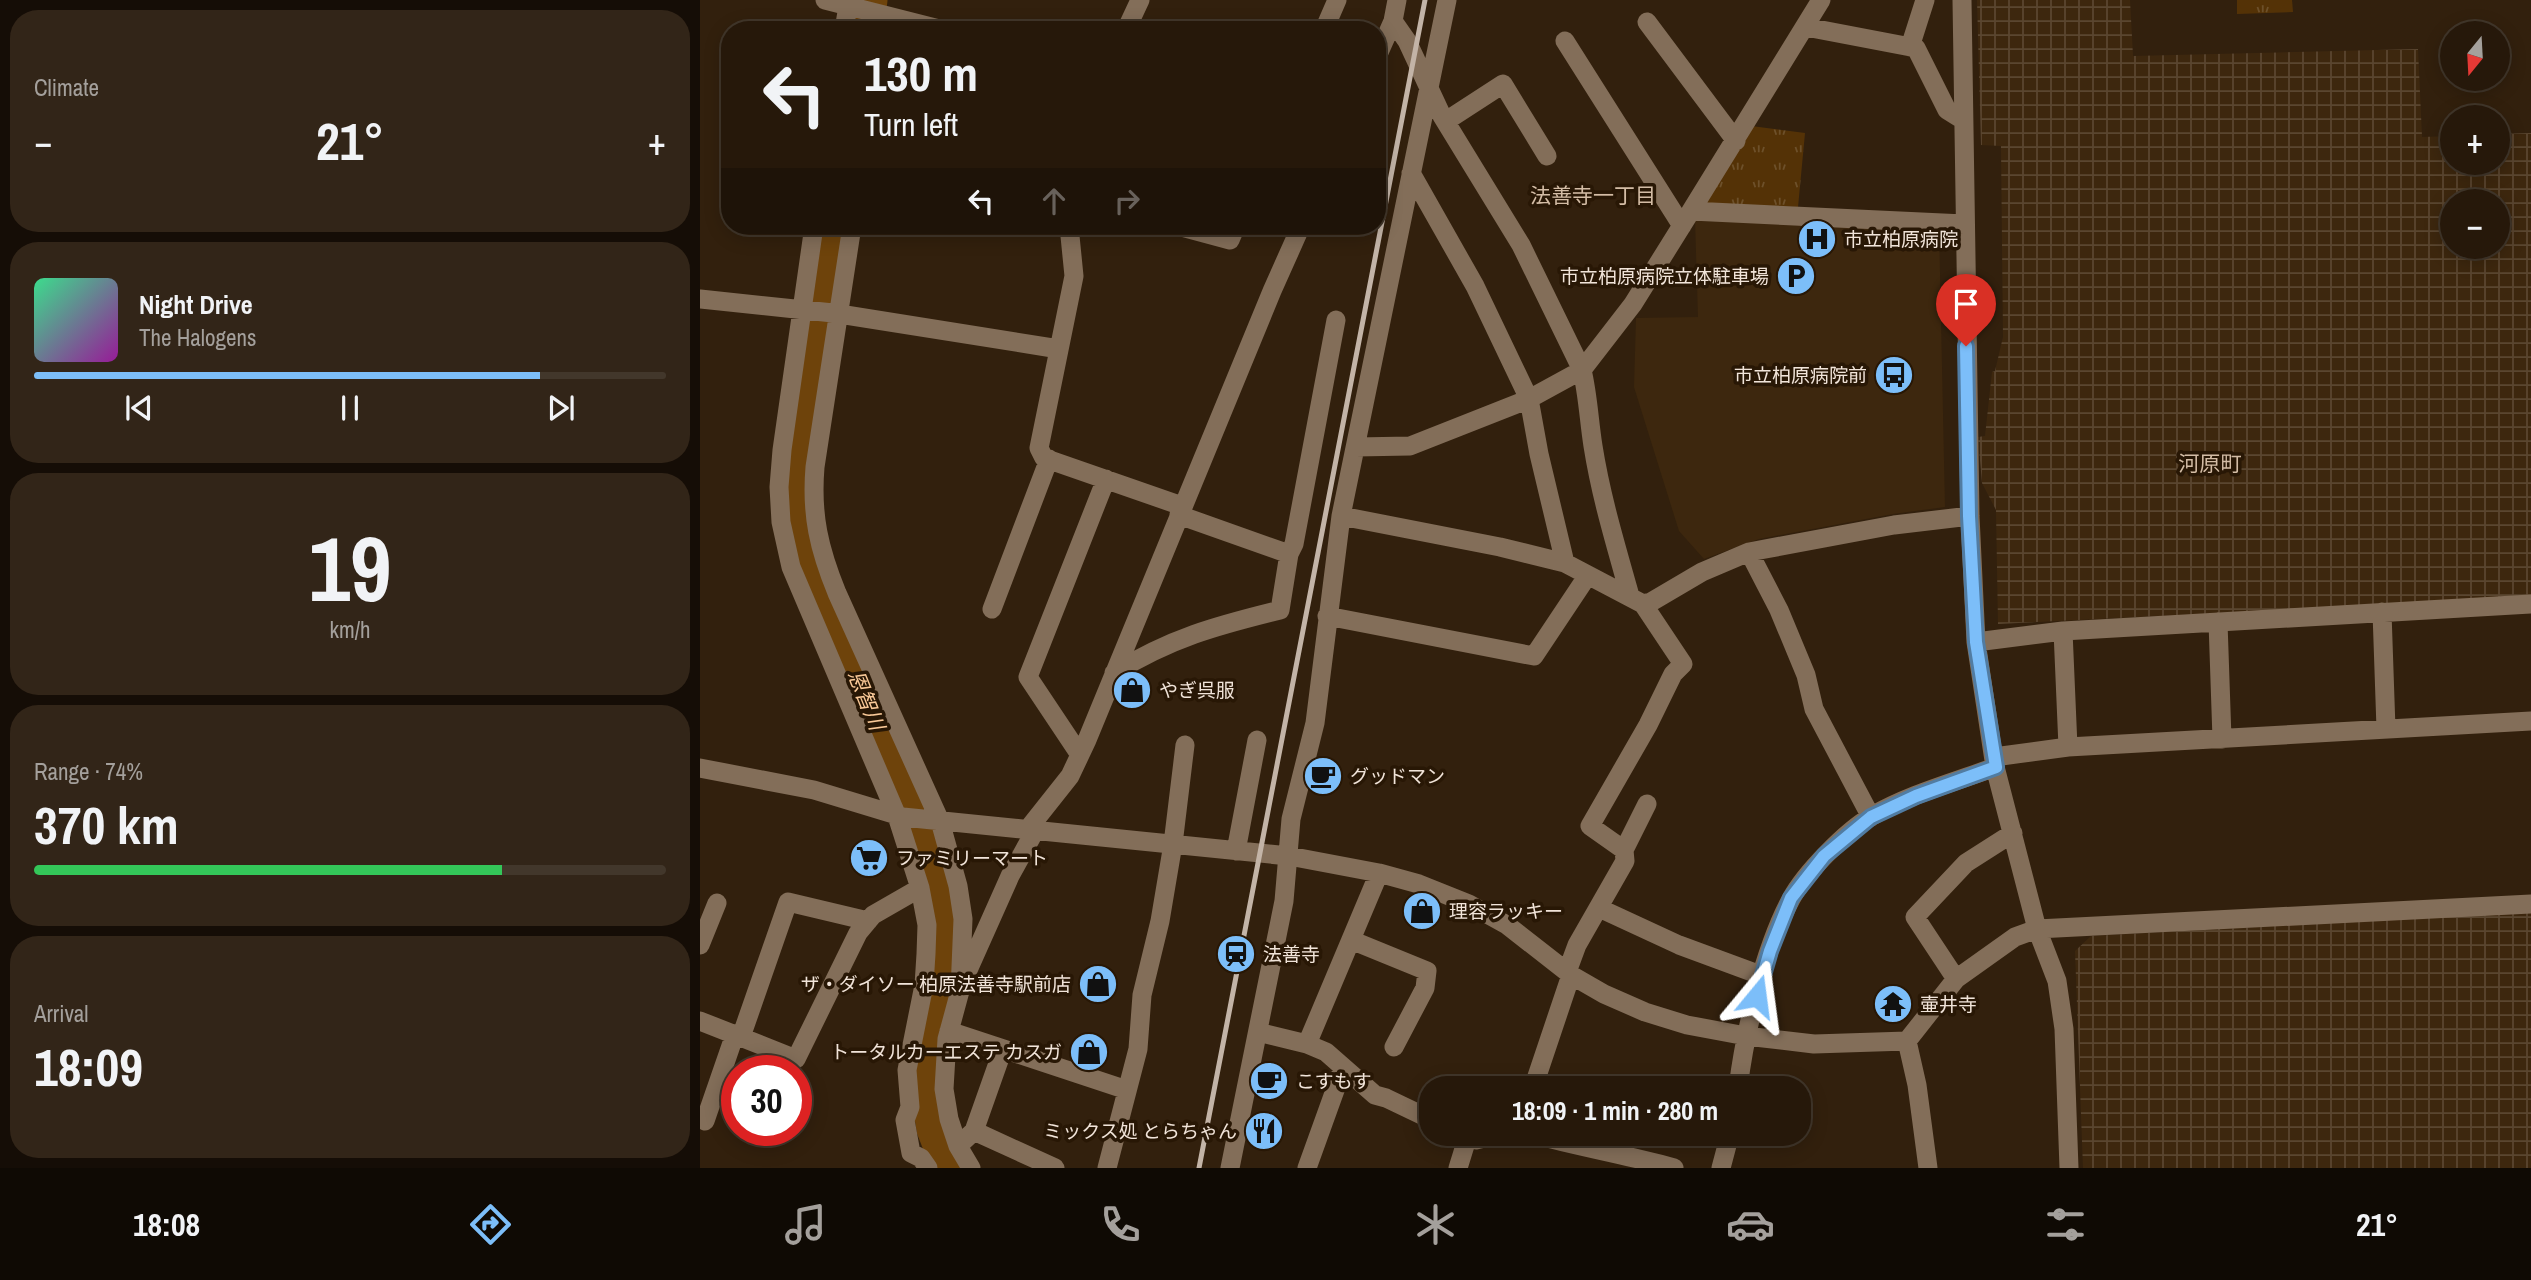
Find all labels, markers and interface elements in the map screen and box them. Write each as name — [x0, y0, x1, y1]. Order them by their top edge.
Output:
north arrow — [2440, 21, 2510, 91]
map controls — [2440, 21, 2510, 259]
text: 130 m — [864, 40, 978, 106]
icon: left — [749, 49, 840, 140]
text: Climate — [34, 72, 99, 103]
text: Turn left — [864, 103, 958, 146]
button: + — [2440, 105, 2510, 175]
text: 21° — [316, 106, 384, 176]
text: − — [34, 116, 52, 167]
text: + — [648, 116, 666, 167]
district label: 法善寺一丁目 — [1530, 181, 1656, 210]
icon: left — [962, 182, 1000, 220]
icon: ahead — [1035, 182, 1073, 220]
icon: right — [1108, 182, 1146, 220]
button: − — [2440, 189, 2510, 259]
hospital icon: 市立柏原病院 — [1796, 218, 1838, 260]
place label: 市立柏原病院 — [1844, 226, 1958, 252]
parking icon: 市立柏原病院立体駐車場 — [1775, 255, 1817, 297]
place label: 市立柏原病院立体駐車場 — [1560, 263, 1769, 289]
pin — [1936, 274, 1996, 346]
icon: arrive — [1947, 285, 1985, 323]
text: Night Drive — [139, 287, 253, 322]
text: The Halogens — [139, 322, 256, 353]
bus stop icon: 市立柏原病院前 — [1873, 354, 1915, 396]
place label: 市立柏原病院前 — [1734, 362, 1867, 388]
icon: previous — [120, 389, 158, 427]
icon: pause — [331, 389, 369, 427]
icon: next — [542, 389, 580, 427]
district label: 河原町 — [2179, 449, 2242, 478]
text: 19 — [309, 507, 392, 629]
text: km/h — [330, 614, 370, 645]
water label: 恩智川 — [841, 665, 892, 736]
shop icon: やぎ呉服 — [1111, 669, 1153, 711]
place label: やぎ呉服 — [1159, 677, 1235, 703]
cafe icon: グッドマン — [1302, 755, 1344, 797]
text: Range · 74% — [34, 756, 143, 787]
place label: グッドマン — [1350, 763, 1445, 789]
text: 370 km — [34, 790, 179, 860]
supermarket icon: ファミリーマート — [848, 837, 890, 879]
place label: ファミリーマート — [896, 845, 1048, 871]
shop icon: 理容ラッキー — [1401, 890, 1443, 932]
place label: 理容ラッキー — [1449, 898, 1563, 924]
station icon: 法善寺 — [1215, 933, 1257, 975]
place label: 法善寺 — [1263, 941, 1320, 967]
position arrow — [1720, 959, 1794, 1033]
shop icon: ザ・ダイソー 柏原法善寺駅前店 — [1077, 963, 1119, 1005]
place label: ザ・ダイソー 柏原法善寺駅前店 — [801, 971, 1071, 997]
temple icon: 壷井寺 — [1872, 983, 1914, 1025]
place label: 壷井寺 — [1920, 991, 1977, 1017]
text: Arrival — [34, 998, 89, 1029]
shop icon: トータルカーエステ カスガ — [1068, 1031, 1110, 1073]
text: 18:09 — [34, 1032, 143, 1102]
place label: トータルカーエステ カスガ — [830, 1039, 1062, 1065]
speed limit sign: 30 — [721, 1055, 812, 1146]
cafe icon: こすもす — [1248, 1060, 1290, 1102]
place label: こすもす — [1296, 1068, 1372, 1094]
text: 18:09 · 1 min · 280 m — [1512, 1093, 1718, 1128]
restaurant icon: ミックス処 とらちゃん — [1243, 1110, 1285, 1152]
place label: ミックス処 とらちゃん — [1043, 1118, 1237, 1144]
icon: directions — [466, 1200, 515, 1249]
icon: music — [781, 1200, 830, 1249]
icon: phone — [1096, 1200, 1145, 1249]
icon: climate — [1411, 1200, 1460, 1249]
icon: car — [1726, 1200, 1775, 1249]
icon: filters — [2041, 1200, 2090, 1249]
text: 18:08 — [133, 1203, 200, 1246]
text: 21° — [2356, 1203, 2398, 1246]

